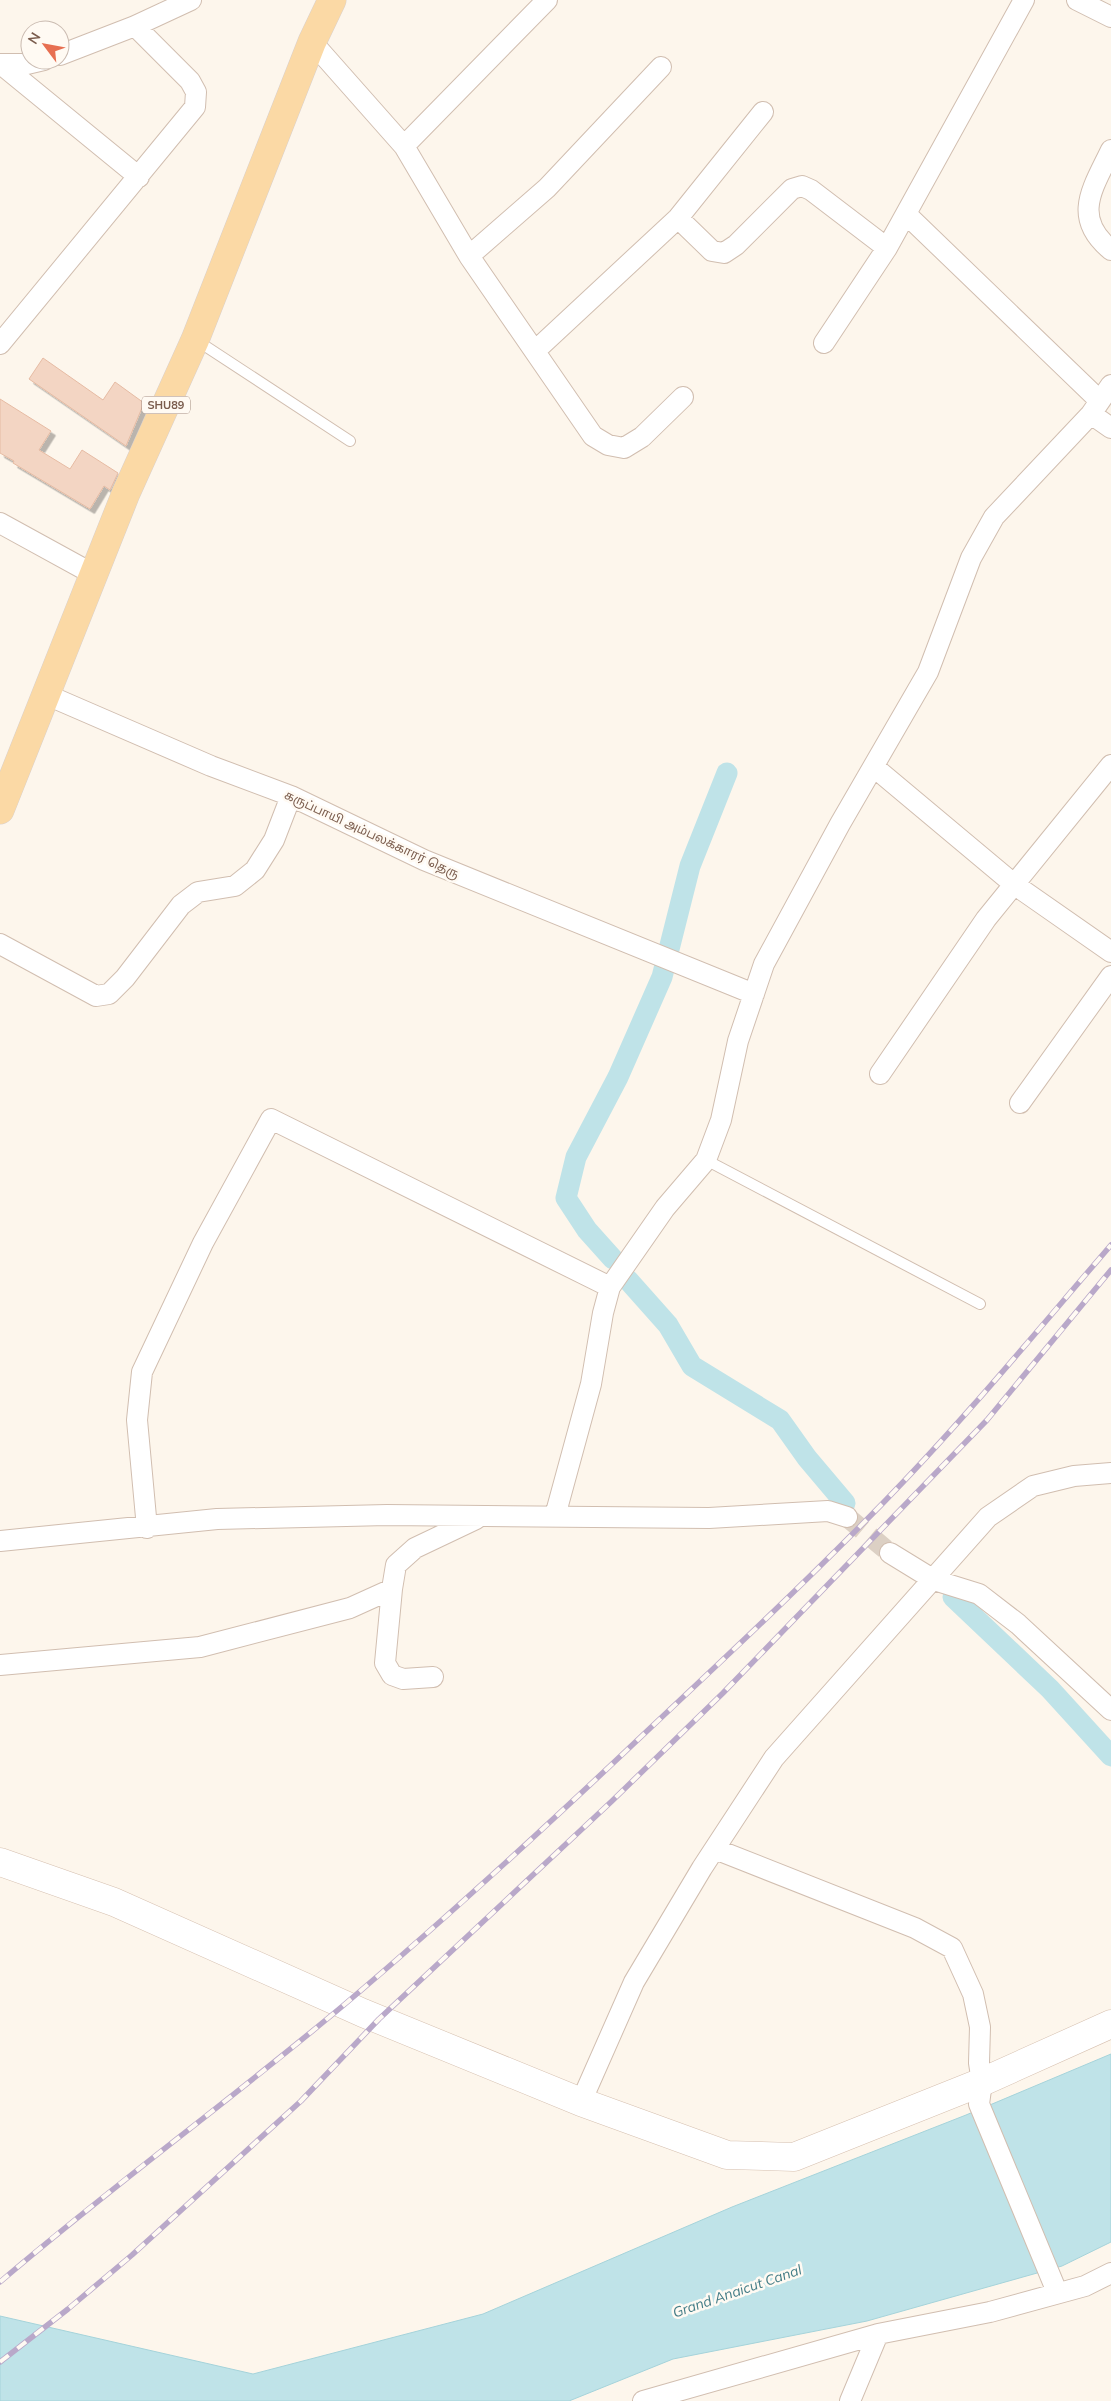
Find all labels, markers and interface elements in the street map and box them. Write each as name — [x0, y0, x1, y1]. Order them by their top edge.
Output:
north arrow — [20, 20, 70, 70]
text: N — [24, 29, 44, 47]
road number: SHU89 — [142, 396, 190, 414]
street label: கருப்பாயி அம்பலக்காரர் தெரு — [282, 787, 462, 882]
water label: Grand Anaicut Canal — [670, 2260, 805, 2322]

